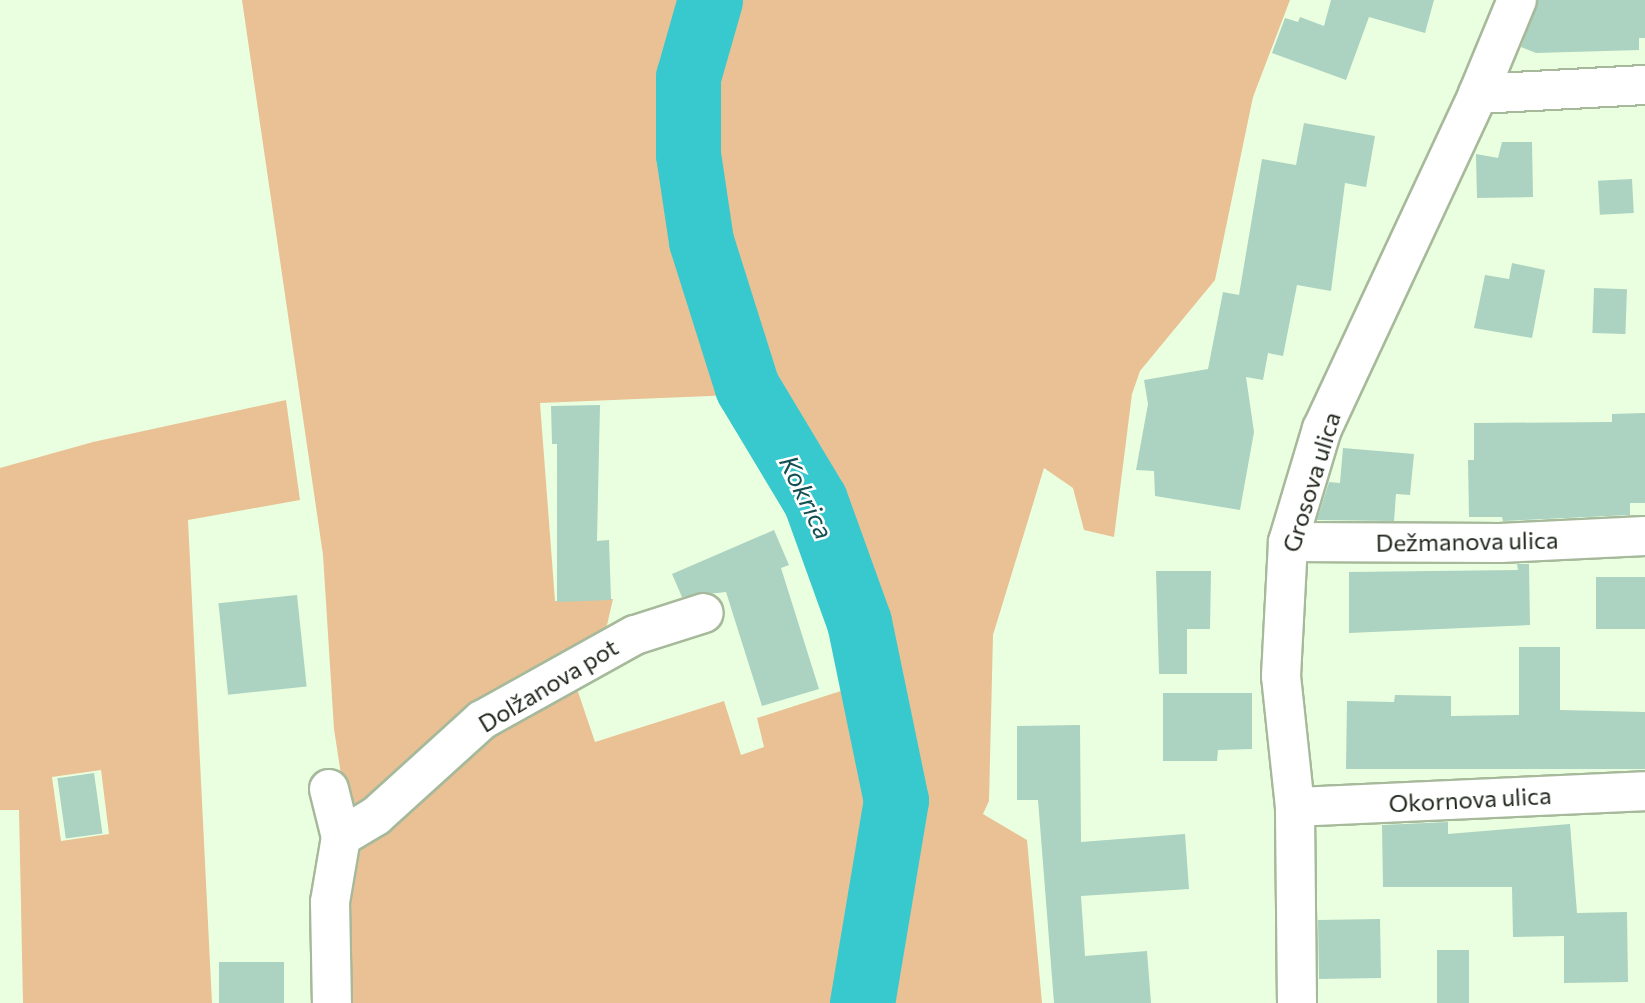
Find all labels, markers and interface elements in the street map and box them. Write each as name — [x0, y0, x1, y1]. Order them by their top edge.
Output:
street label: Grosova ulica — [1276, 408, 1346, 556]
water label: Kokrica — [773, 450, 841, 544]
street label: Dežmanova ulica — [1375, 525, 1559, 557]
street label: Dolžanova pot — [473, 632, 623, 738]
street label: Okornova ulica — [1388, 780, 1552, 818]

